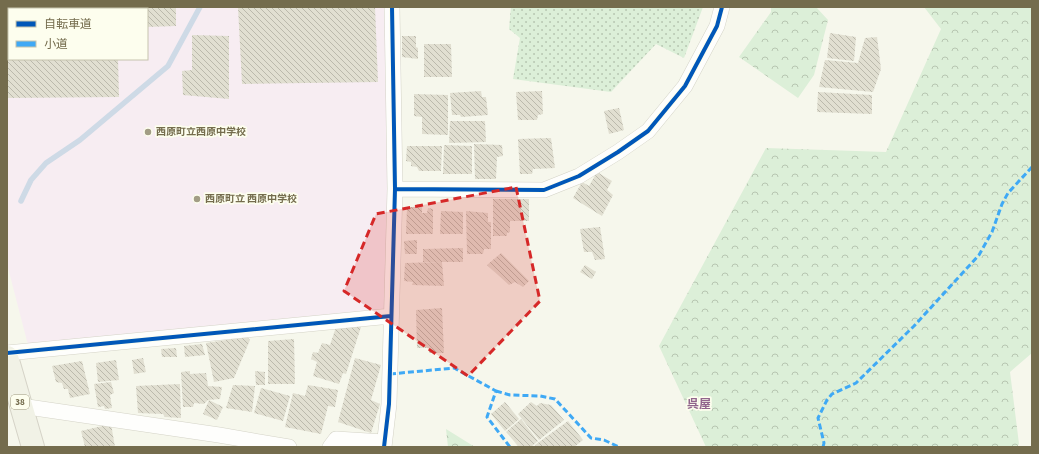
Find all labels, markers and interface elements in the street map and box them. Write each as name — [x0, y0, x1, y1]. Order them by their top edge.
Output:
legend — [8, 8, 148, 60]
text: 自転車道 — [44, 16, 92, 33]
text: 小道 — [44, 36, 68, 53]
place label: 西原町立西原中学校 — [156, 125, 246, 139]
marker: 西原町立西原中学校 — [143, 127, 153, 137]
place label: 西原町立 西原中学校 — [205, 192, 297, 206]
marker: 西原町立 西原中学校 — [192, 194, 202, 204]
road number: 38 — [11, 395, 29, 409]
district label: 呉屋 — [687, 396, 711, 413]

